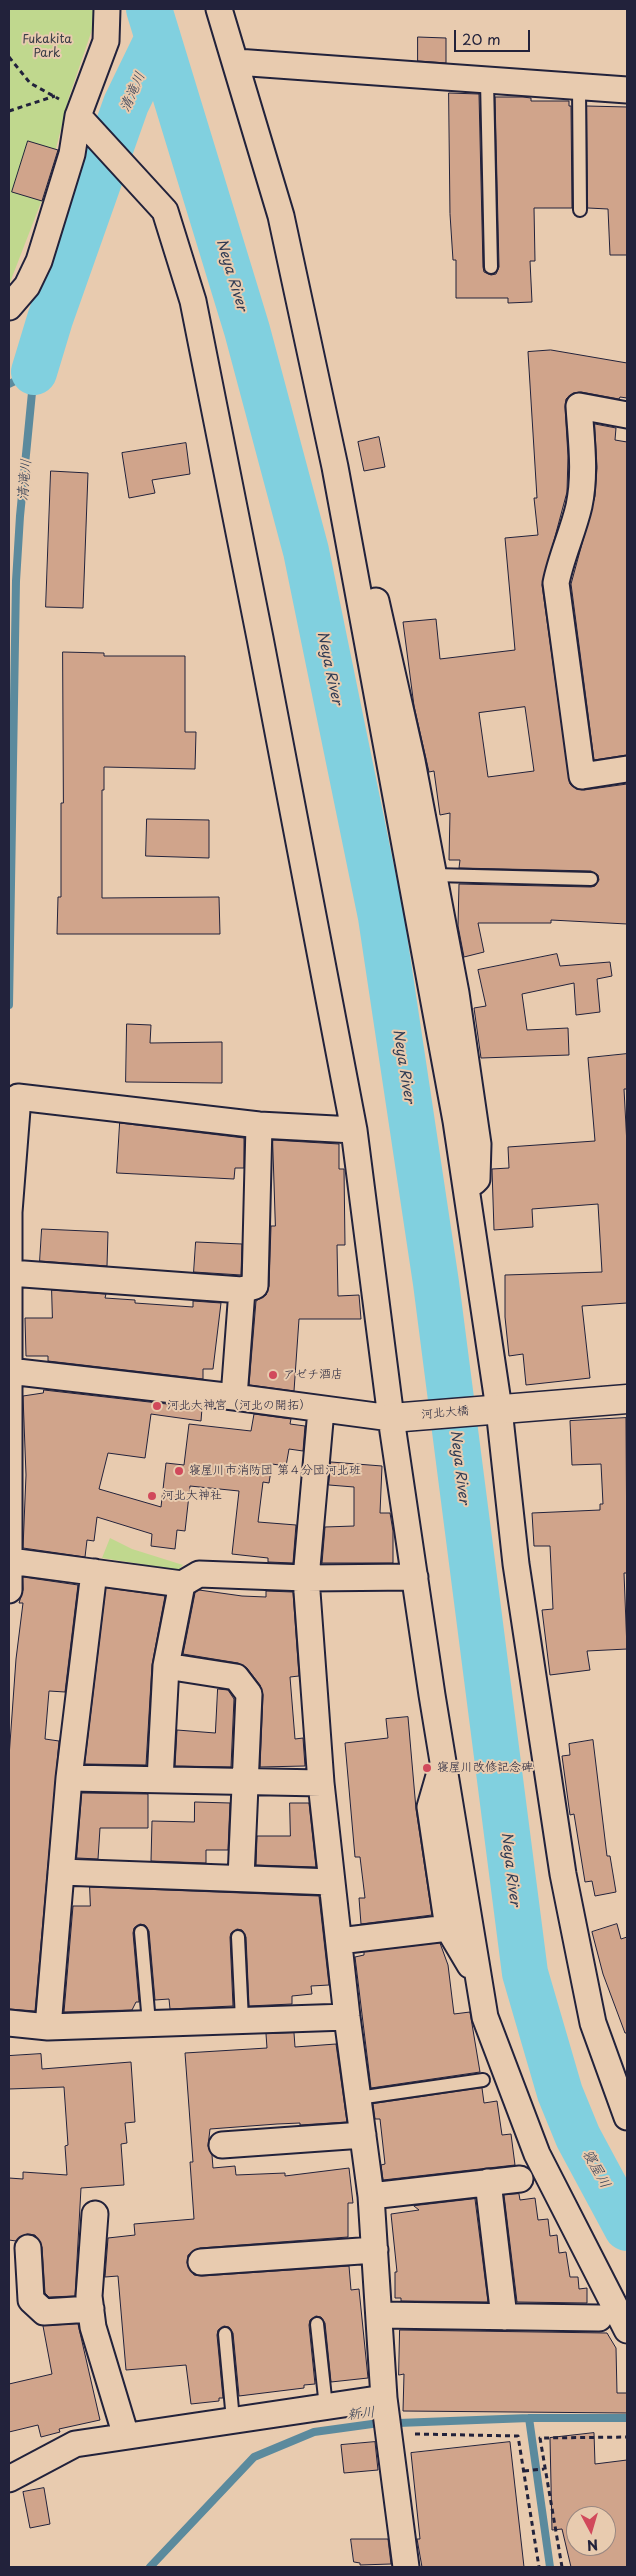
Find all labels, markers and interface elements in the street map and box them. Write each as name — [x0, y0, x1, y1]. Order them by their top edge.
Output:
scale bar — [456, 20, 532, 52]
text: 20 m — [462, 27, 501, 50]
park label: Fukakita Park — [22, 33, 72, 61]
water label: 清滝川 — [117, 69, 149, 115]
water label: Neya River — [212, 237, 250, 313]
water label: 清滝川 — [15, 458, 35, 502]
water label: Neya River — [313, 630, 345, 706]
water label: Neya River — [389, 1028, 417, 1104]
place label: アゼチ酒店 — [283, 1368, 343, 1382]
marker: アゼチ酒店 — [267, 1369, 279, 1381]
place label: 河北大神宮（河北の開拓） — [167, 1399, 311, 1413]
marker: 河北大神宮（河北の開拓） — [151, 1400, 163, 1412]
street label: 河北大橋 — [420, 1404, 470, 1422]
water label: Neya River — [446, 1429, 472, 1505]
place label: 寝屋川市消防団 第４分団河北班 — [189, 1464, 361, 1478]
marker: 寝屋川市消防団 第４分団河北班 — [173, 1465, 185, 1477]
place label: 河北大神社 — [162, 1489, 222, 1503]
marker: 河北大神社 — [146, 1490, 158, 1502]
place label: 寝屋川改修記念碑 — [437, 1761, 533, 1775]
marker: 寝屋川改修記念碑 — [421, 1762, 433, 1774]
water label: Neya River — [497, 1831, 523, 1907]
water label: 寝屋川 — [578, 2147, 614, 2191]
water label: 新川 — [346, 2404, 376, 2424]
north arrow — [566, 2506, 616, 2556]
text: N — [586, 2534, 599, 2556]

